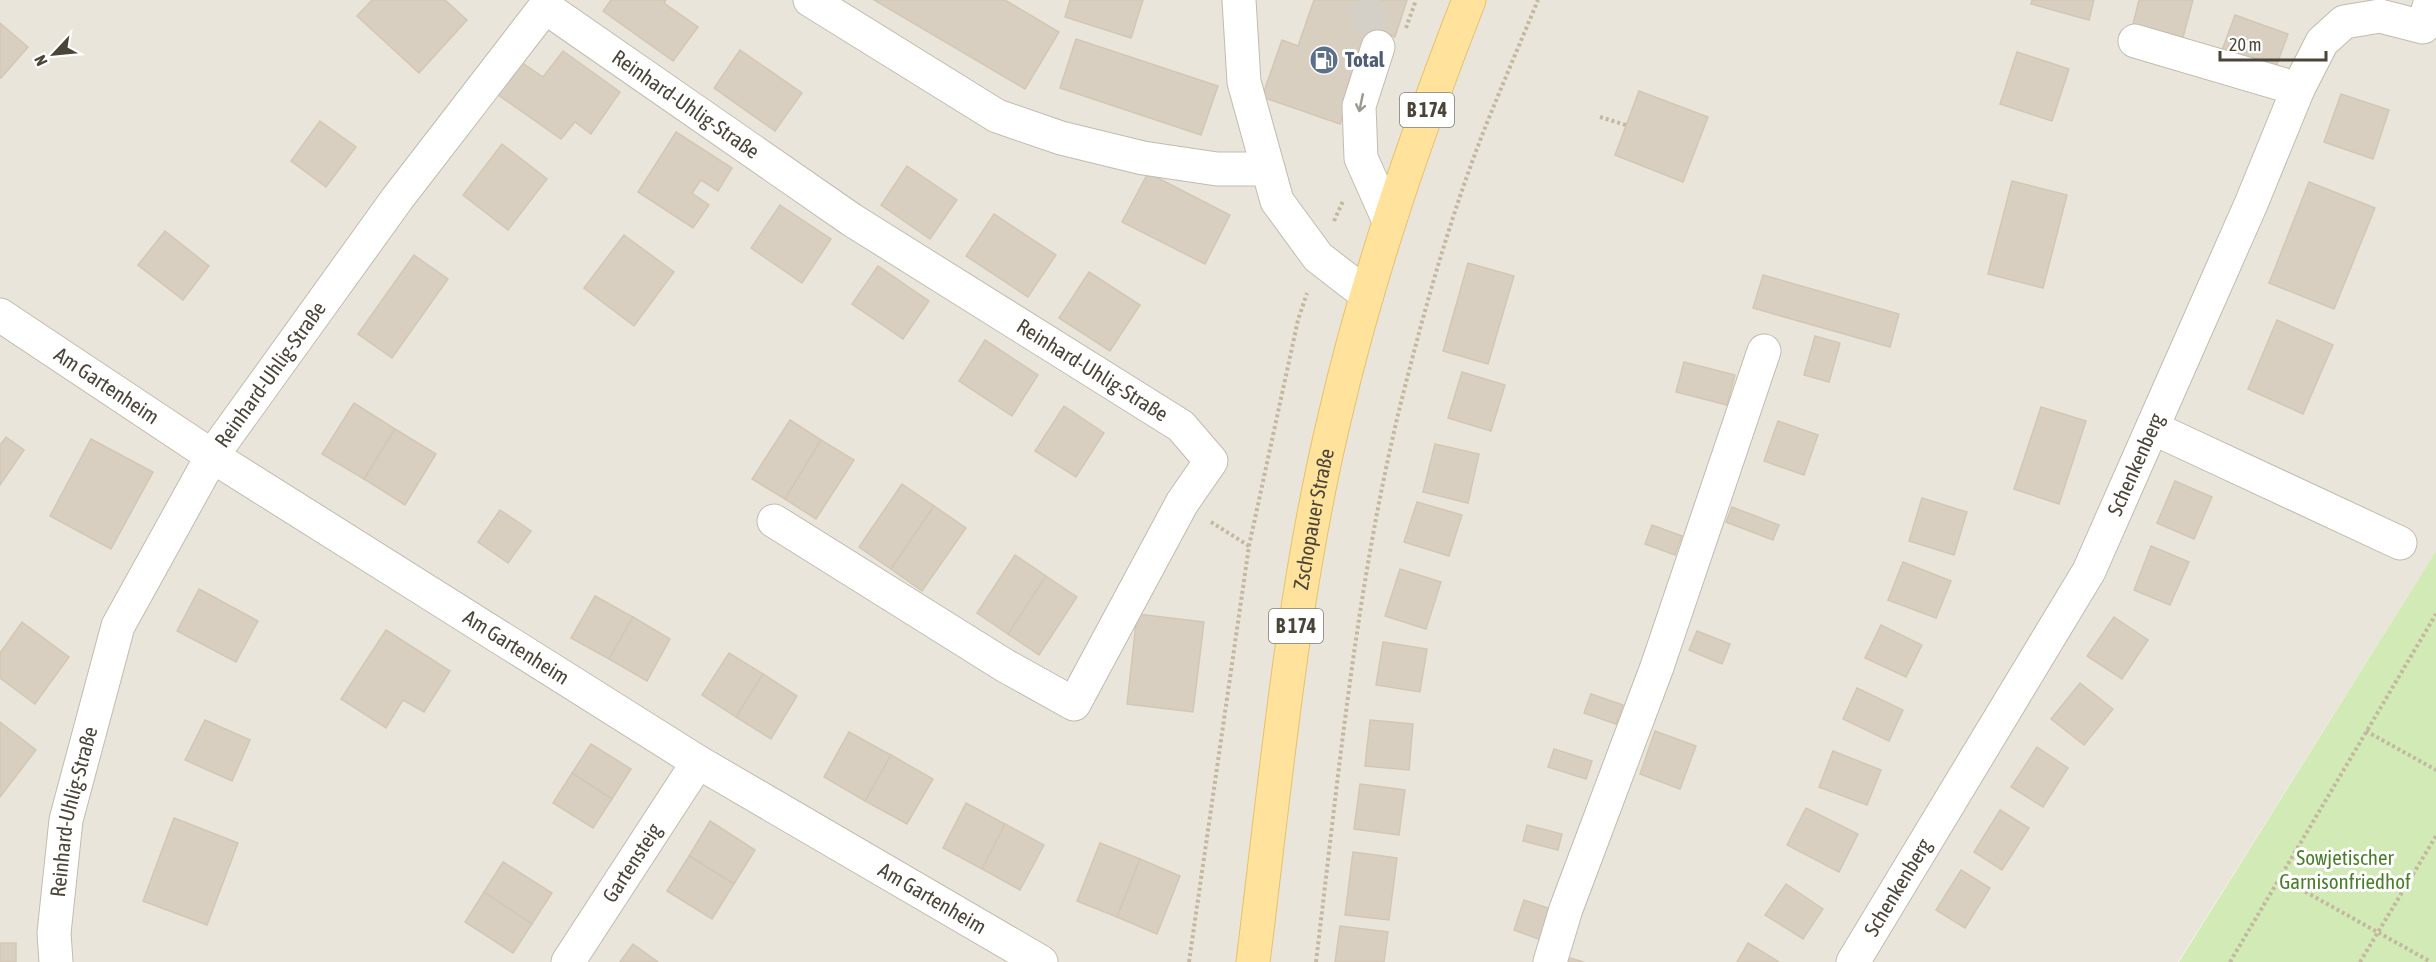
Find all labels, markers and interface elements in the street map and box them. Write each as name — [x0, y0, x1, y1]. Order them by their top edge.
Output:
north arrow — [24, 24, 84, 84]
scale bar — [2220, 24, 2326, 62]
text: 20 m — [2229, 34, 2261, 55]
street label: Reinhard-Uhlig-Straße — [608, 44, 764, 163]
fuel station icon: Total — [1308, 44, 1340, 76]
place label: Total — [1345, 47, 1385, 71]
text: N — [30, 52, 51, 69]
one-way arrow — [1355, 93, 1366, 112]
road number: B 174 — [1400, 93, 1454, 127]
street label: Reinhard-Uhlig-Straße — [209, 297, 330, 452]
street label: Reinhard-Uhlig-Straße — [1013, 313, 1173, 426]
street label: Am Gartenheim — [50, 342, 164, 428]
street label: Schenkenberg — [2102, 409, 2168, 519]
street label: Zschopauer Straße — [1288, 446, 1338, 591]
street label: Am Gartenheim — [459, 604, 574, 689]
road number: B 174 — [1269, 609, 1323, 643]
street label: Reinhard-Uhlig-Straße — [45, 724, 102, 898]
street label: Gartensteig — [597, 819, 666, 906]
street label: Schenkenberg — [1859, 834, 1936, 940]
park label: Sowjetischer Garnisonfriedhof — [2279, 845, 2411, 893]
street label: Am Gartenheim — [875, 857, 991, 938]

